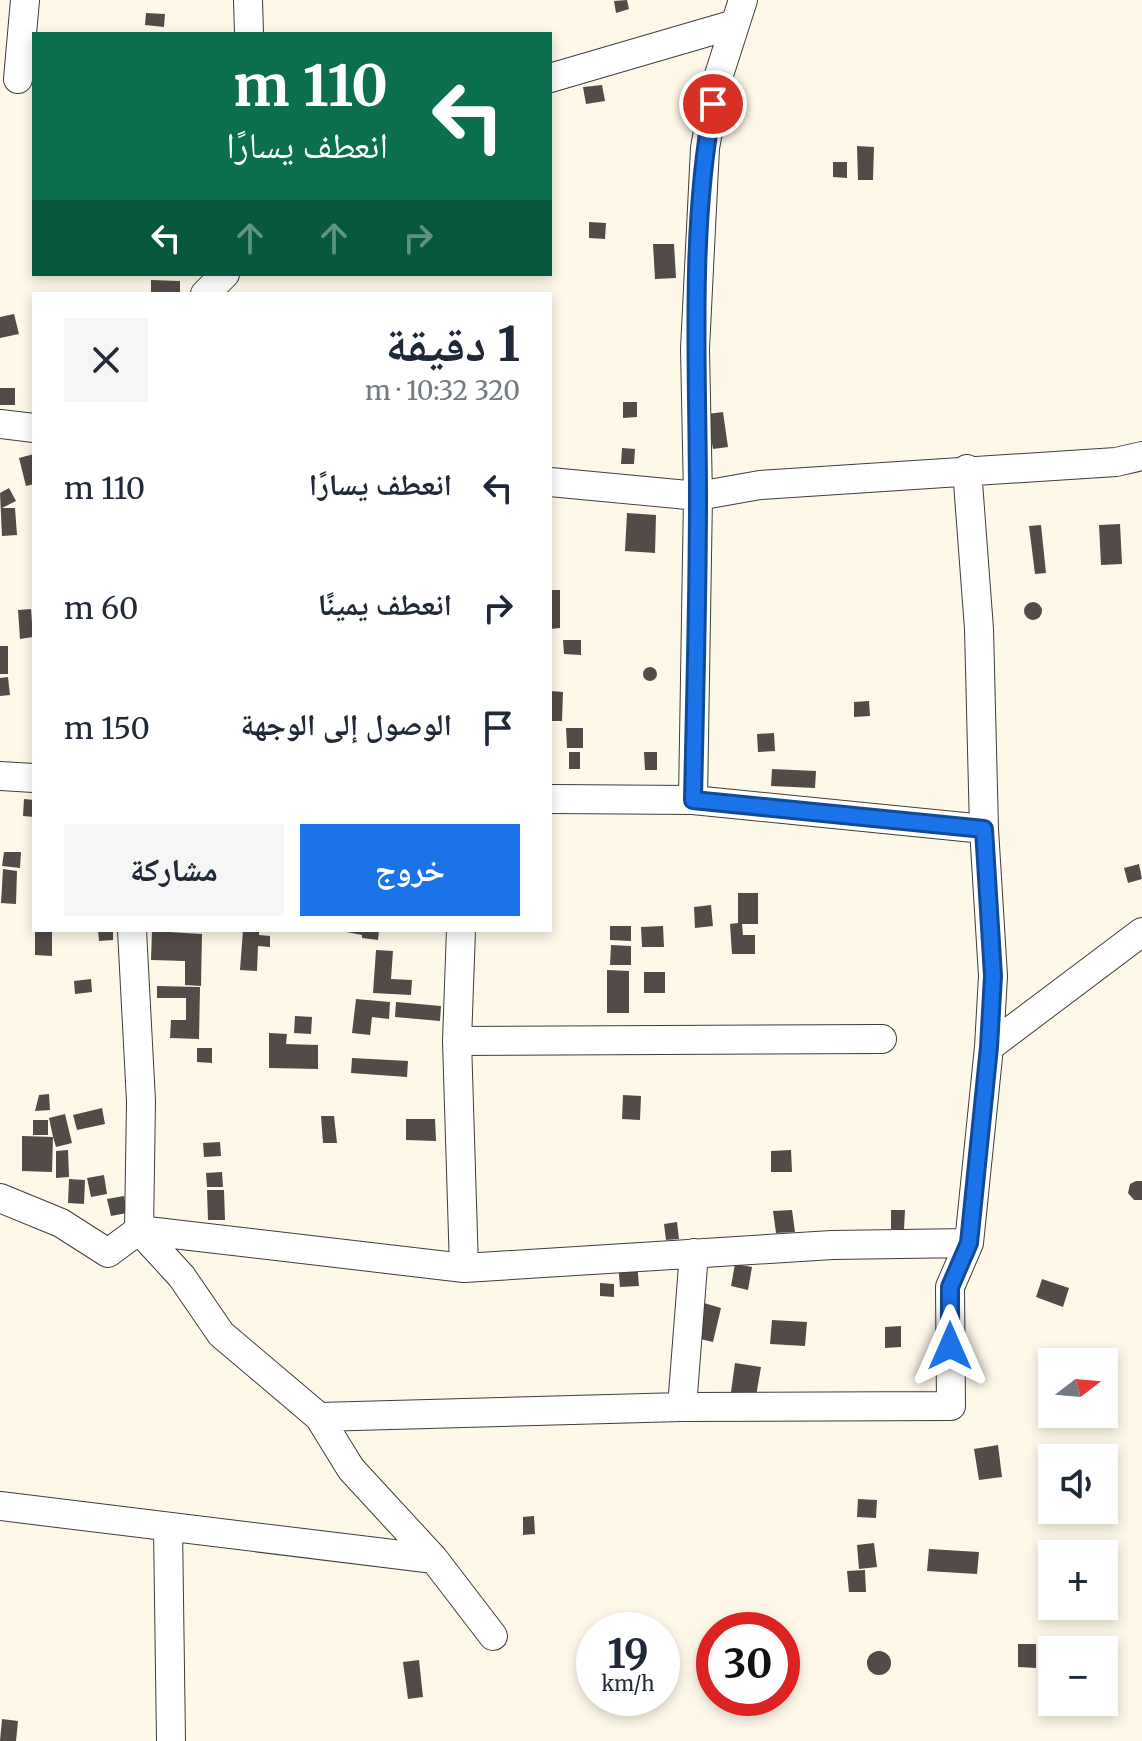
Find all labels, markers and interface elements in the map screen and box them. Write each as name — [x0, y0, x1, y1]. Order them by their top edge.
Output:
text: 110 m — [233, 51, 388, 121]
icon: left — [416, 64, 520, 168]
pin — [679, 70, 747, 138]
icon: arrive — [691, 82, 735, 126]
text: انعطف يسارًا — [226, 123, 388, 168]
icon: left — [144, 216, 188, 260]
icon: ahead — [228, 216, 272, 260]
icon: ahead — [312, 216, 356, 260]
icon: right — [396, 216, 440, 260]
text: 1 دقيقة — [385, 314, 520, 374]
button: close — [64, 318, 148, 402]
text: 320 m · 10:32 — [365, 374, 520, 407]
text: انعطف يسارًا — [309, 465, 452, 503]
icon: left — [476, 466, 520, 510]
text: 110 m — [64, 469, 145, 507]
text: انعطف يمينًا — [318, 585, 452, 623]
icon: right — [476, 586, 520, 630]
text: 60 m — [64, 589, 138, 627]
text: الوصول إلى الوجهة — [241, 705, 452, 743]
icon: arrive — [476, 706, 520, 750]
text: 150 m — [64, 709, 150, 747]
button: مشاركة — [64, 824, 284, 916]
button: خروج — [300, 824, 520, 916]
position arrow — [908, 1304, 992, 1388]
north arrow — [1038, 1348, 1118, 1428]
map controls — [1038, 1348, 1118, 1716]
button: sound — [1038, 1444, 1118, 1524]
button: + — [1038, 1540, 1118, 1620]
speed limit sign: 30 — [696, 1612, 800, 1716]
text: 19 — [607, 1629, 649, 1679]
button: − — [1038, 1636, 1118, 1716]
text: km/h — [602, 1671, 654, 1696]

